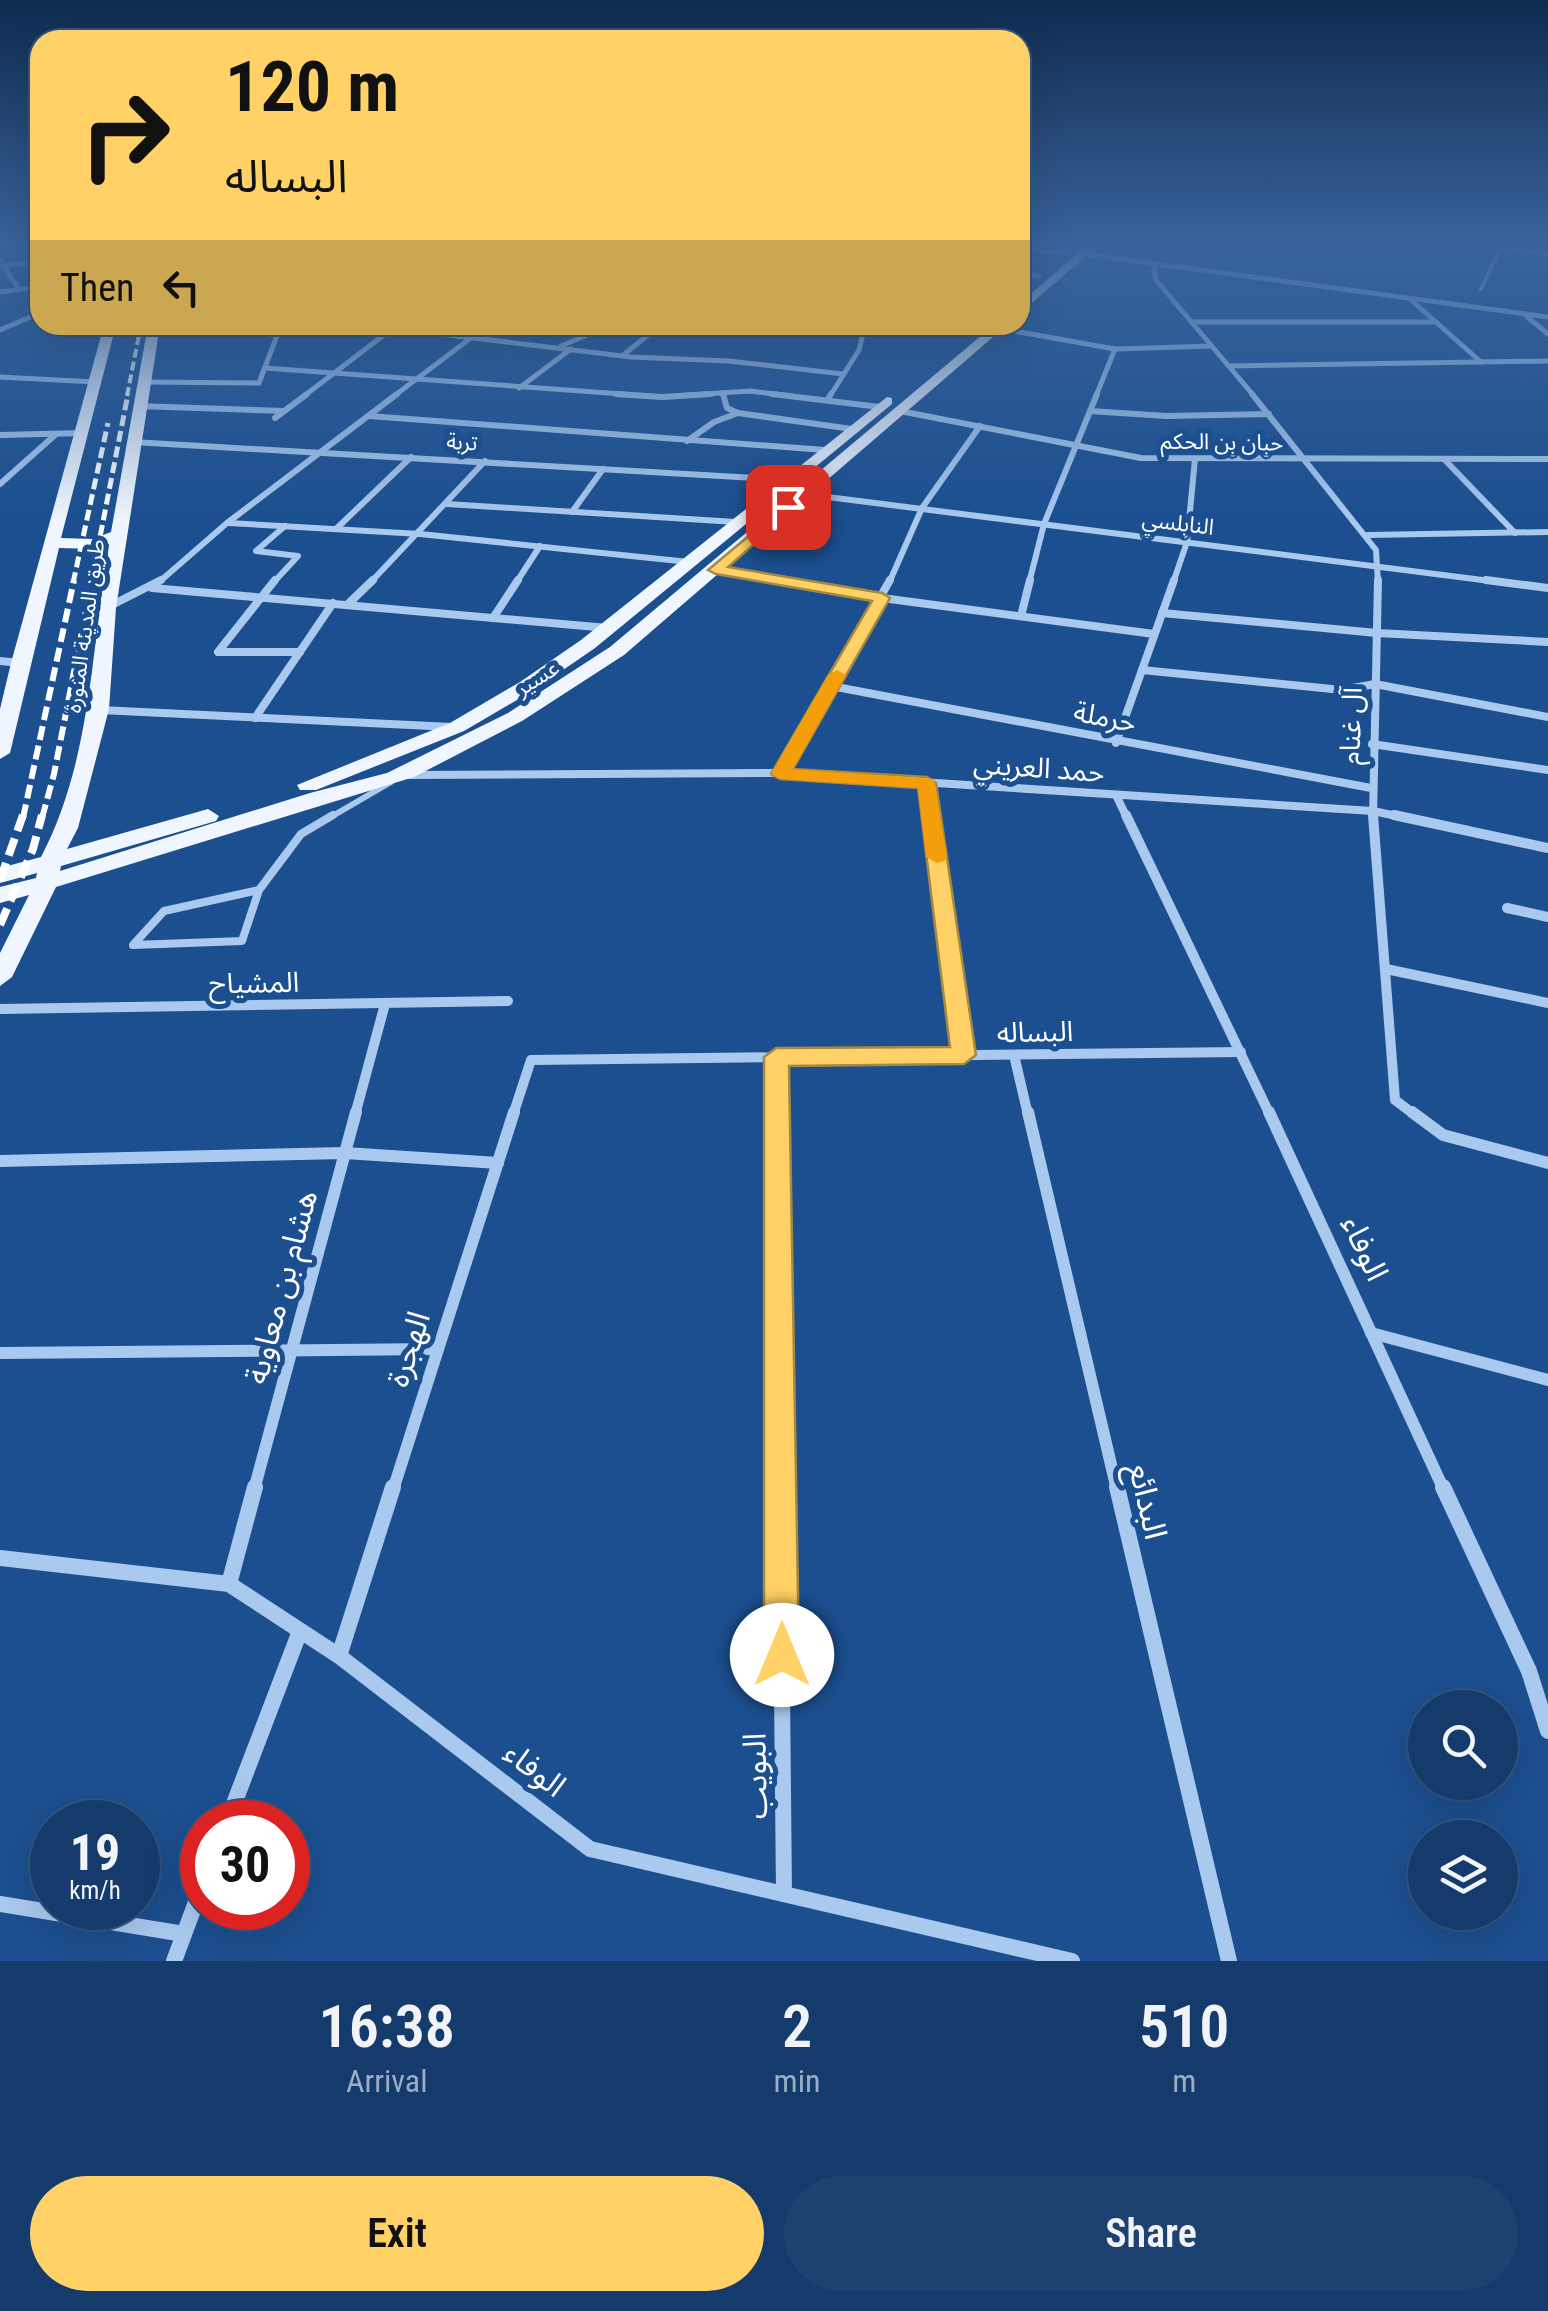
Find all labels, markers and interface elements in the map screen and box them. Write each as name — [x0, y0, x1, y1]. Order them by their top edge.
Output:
text: 120 m — [225, 46, 399, 128]
icon: right — [60, 70, 190, 200]
text: البساله — [225, 150, 348, 203]
icon: left — [154, 260, 209, 315]
text: Then — [60, 266, 134, 310]
street label: تربة — [446, 428, 478, 456]
street label: حبان بن الحكم — [1160, 428, 1284, 460]
pin — [746, 465, 831, 550]
icon: arrive — [761, 480, 816, 535]
street label: النابلسي — [1140, 506, 1215, 544]
street label: طريق المدينة المنورة — [60, 537, 111, 715]
street label: عسير — [510, 655, 563, 702]
street label: آل غنام — [1333, 685, 1373, 766]
street label: حرملة — [1071, 695, 1139, 739]
street label: حمد العريني — [972, 747, 1106, 794]
street label: المشياح — [209, 966, 300, 1004]
street label: البساله — [997, 1015, 1073, 1049]
street label: هشام بن معاوية — [237, 1186, 330, 1389]
street label: الوفاء — [1333, 1209, 1397, 1287]
street label: الهجرة — [378, 1307, 438, 1391]
street label: البدائع — [1116, 1459, 1175, 1544]
position arrow — [730, 1603, 834, 1707]
map controls — [1408, 1690, 1518, 1930]
button: search — [1408, 1690, 1518, 1800]
street label: البويب — [735, 1732, 775, 1820]
street label: الوفاء — [497, 1733, 573, 1805]
speed limit sign: 30 — [180, 1800, 310, 1930]
button: layers — [1408, 1820, 1518, 1930]
text: 19 — [70, 1824, 120, 1882]
text: km/h — [69, 1876, 121, 1905]
text: 16:38 — [318, 1991, 455, 2062]
text: 2 — [782, 1991, 812, 2062]
text: 510 — [1139, 1991, 1229, 2062]
text: Arrival — [346, 2062, 427, 2100]
text: min — [774, 2062, 820, 2100]
text: m — [1172, 2062, 1196, 2100]
button: Exit — [30, 2176, 764, 2291]
button: Share — [784, 2176, 1518, 2291]

